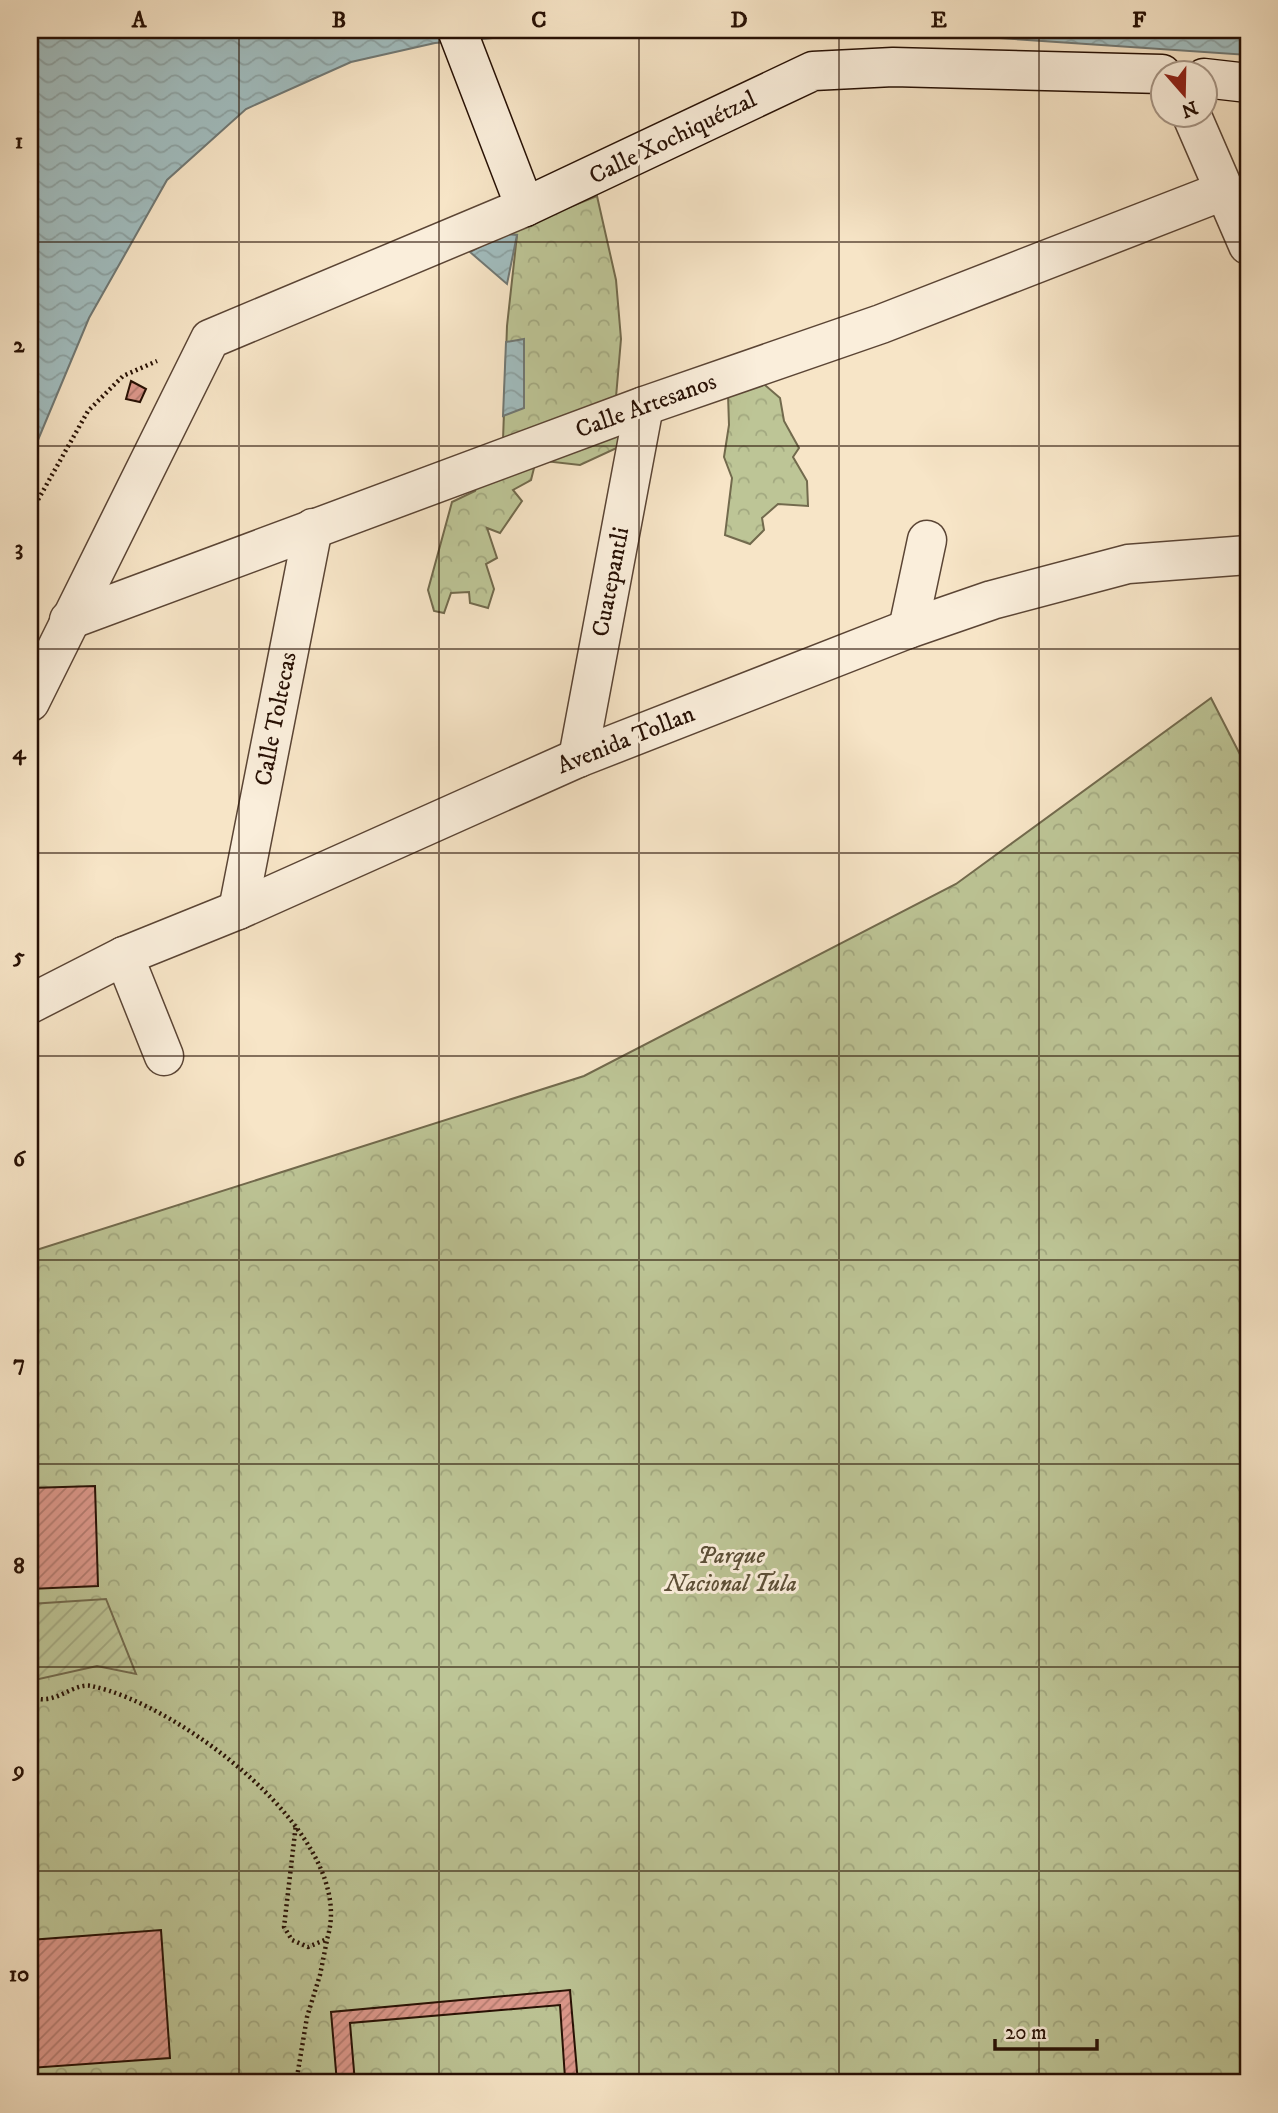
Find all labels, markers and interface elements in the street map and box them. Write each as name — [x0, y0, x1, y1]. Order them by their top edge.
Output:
text: A — [131, 6, 148, 35]
text: B — [332, 6, 346, 35]
text: C — [531, 6, 547, 35]
text: D — [730, 6, 748, 35]
text: E — [931, 6, 947, 35]
text: F — [1132, 6, 1147, 35]
north arrow — [1148, 60, 1218, 130]
street label: Calle Xochiquétzal — [584, 84, 762, 191]
text: N — [1178, 95, 1201, 122]
text: 1 — [15, 127, 23, 156]
text: 2 — [13, 331, 25, 360]
street label: Calle Artesanos — [571, 367, 721, 445]
street label: Cuatepantli — [586, 525, 636, 639]
text: 3 — [15, 534, 23, 563]
street label: Calle Toltecas — [248, 649, 304, 789]
street label: Avenida Tollan — [553, 699, 700, 781]
text: 4 — [12, 738, 27, 767]
text: 5 — [12, 942, 25, 971]
text: 6 — [13, 1145, 27, 1174]
text: 7 — [13, 1349, 25, 1378]
park label: Parque Nacional Tula — [663, 1541, 797, 1599]
text: 8 — [13, 1552, 25, 1581]
text: 9 — [11, 1756, 25, 1785]
text: 10 — [9, 1960, 29, 1989]
scale bar — [995, 2008, 1096, 2052]
text: 20 m — [1005, 2020, 1047, 2046]

